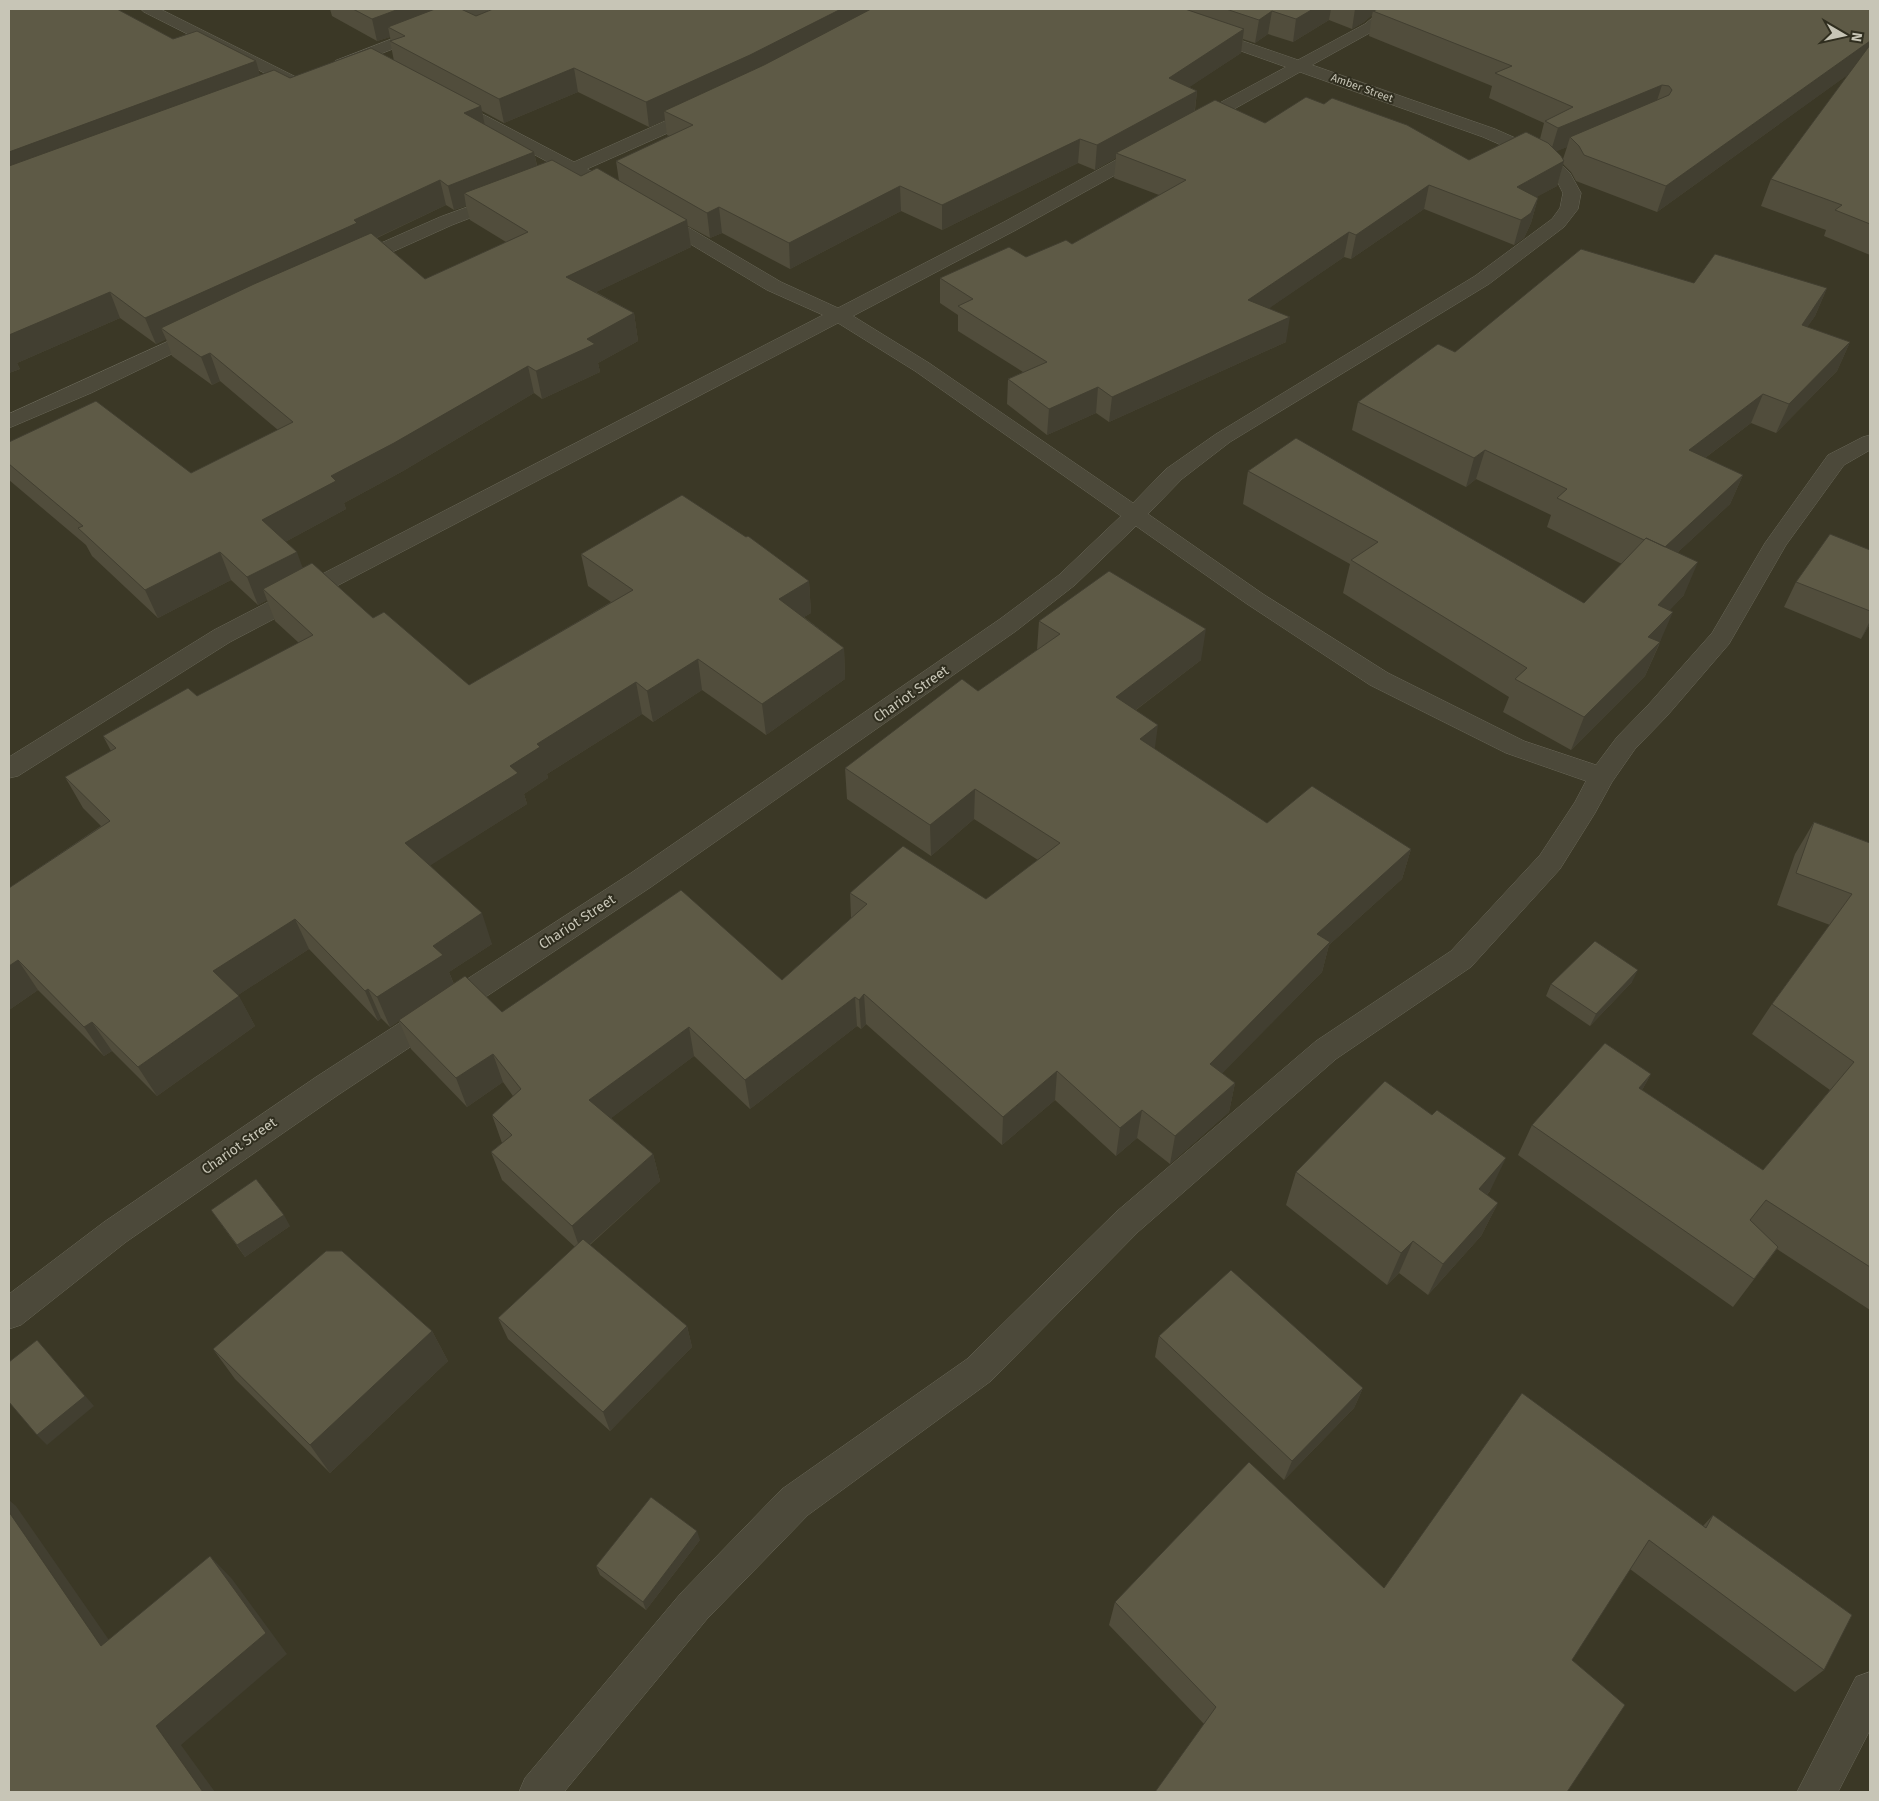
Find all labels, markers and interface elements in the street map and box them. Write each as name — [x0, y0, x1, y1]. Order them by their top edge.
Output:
north arrow — [1819, 10, 1869, 60]
text: N — [1847, 31, 1865, 43]
street label: Amber Street — [1329, 71, 1395, 105]
street label: Chariot Street — [870, 661, 953, 726]
street label: Chariot Street — [536, 890, 619, 953]
street label: Chariot Street — [198, 1113, 281, 1178]

